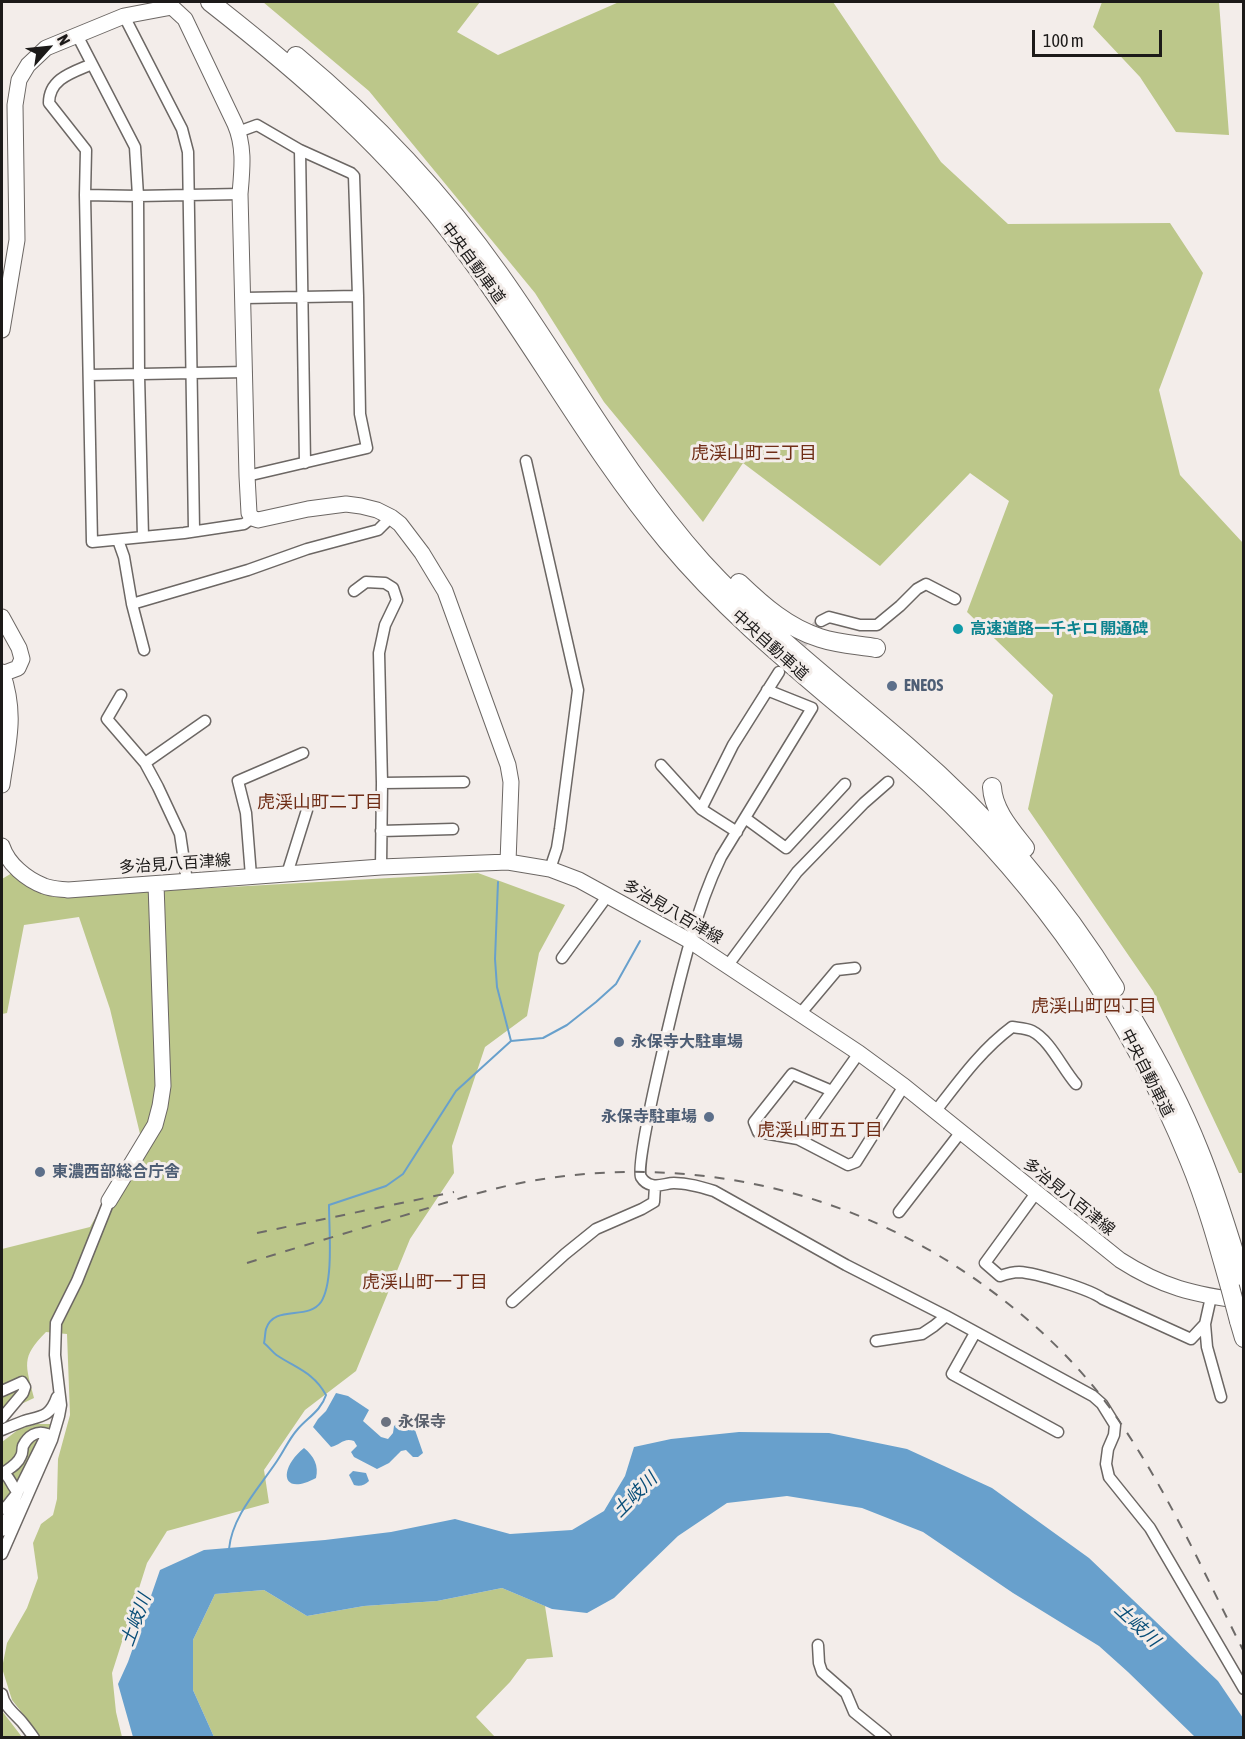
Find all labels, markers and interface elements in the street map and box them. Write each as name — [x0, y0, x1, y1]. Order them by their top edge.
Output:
north arrow — [18, 18, 78, 78]
scale bar — [1035, 18, 1166, 56]
text: 100 m — [1043, 30, 1084, 51]
text: N — [54, 32, 74, 48]
street label: 中央自動車道 — [437, 219, 509, 307]
district label: 虎渓山町三丁目 — [691, 442, 817, 464]
street label: 中央自動車道 — [728, 606, 812, 684]
place label: 高速道路一千キロ 開通碑 — [970, 619, 1148, 639]
marker: 高速道路一千キロ 開通碑 — [951, 622, 965, 636]
place label: ENEOS — [904, 676, 943, 696]
marker: ENEOS — [885, 679, 899, 693]
district label: 虎渓山町二丁目 — [257, 791, 383, 813]
street label: 多治見八百津線 — [118, 851, 232, 877]
street label: 多治見八百津線 — [620, 876, 726, 948]
district label: 虎渓山町四丁目 — [1031, 995, 1157, 1017]
street label: 中央自動車道 — [1117, 1026, 1177, 1120]
place label: 永保寺大駐車場 — [631, 1032, 743, 1052]
marker: 永保寺大駐車場 — [612, 1035, 626, 1049]
place label: 永保寺駐車場 — [601, 1107, 697, 1127]
marker: 永保寺駐車場 — [702, 1110, 716, 1124]
district label: 虎渓山町五丁目 — [757, 1119, 883, 1141]
street label: 多治見八百津線 — [1019, 1154, 1119, 1240]
place label: 東濃西部総合庁舎 — [52, 1162, 180, 1182]
marker: 東濃西部総合庁舎 — [33, 1165, 47, 1179]
district label: 虎渓山町一丁目 — [362, 1271, 488, 1293]
place label: 永保寺 — [398, 1412, 446, 1432]
marker: 永保寺 — [379, 1415, 393, 1429]
water label: 土岐川 — [608, 1468, 662, 1522]
water label: 土岐川 — [117, 1591, 155, 1649]
water label: 土岐川 — [1110, 1599, 1164, 1651]

